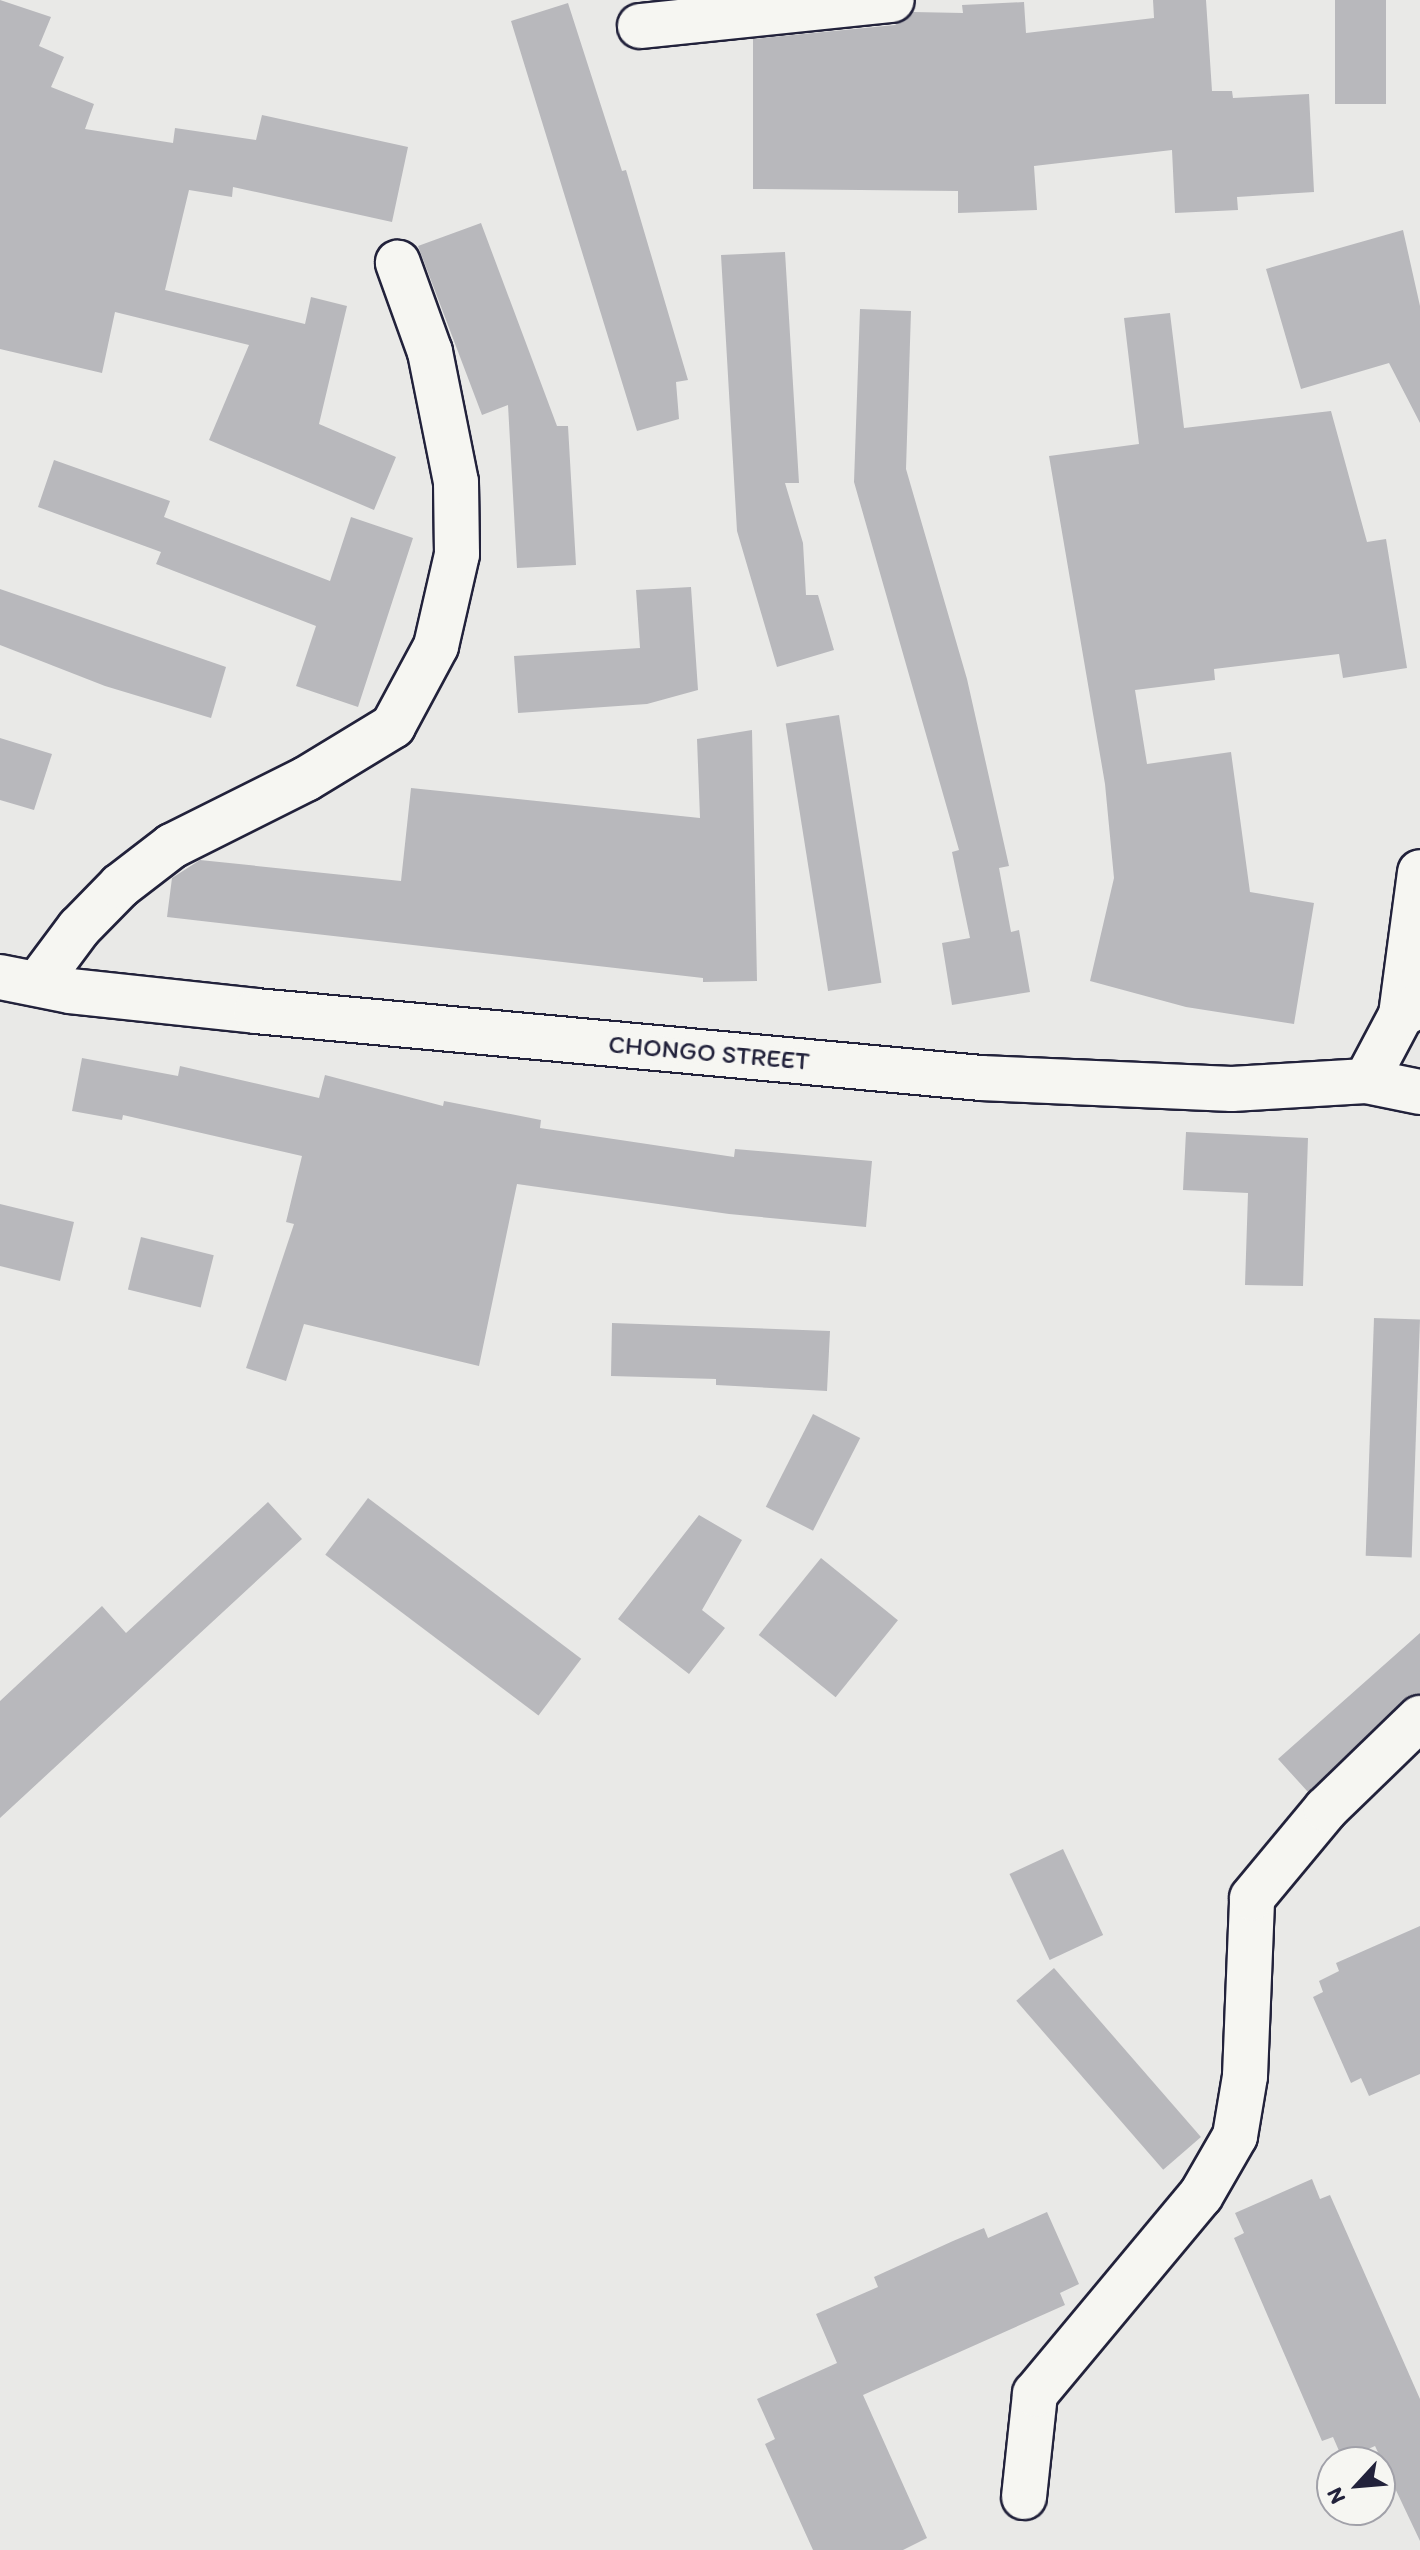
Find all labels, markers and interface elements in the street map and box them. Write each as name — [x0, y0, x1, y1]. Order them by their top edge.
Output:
street label: CHONGO STREET — [607, 1029, 811, 1077]
north arrow — [1316, 2446, 1396, 2526]
text: N — [1320, 2483, 1351, 2508]

